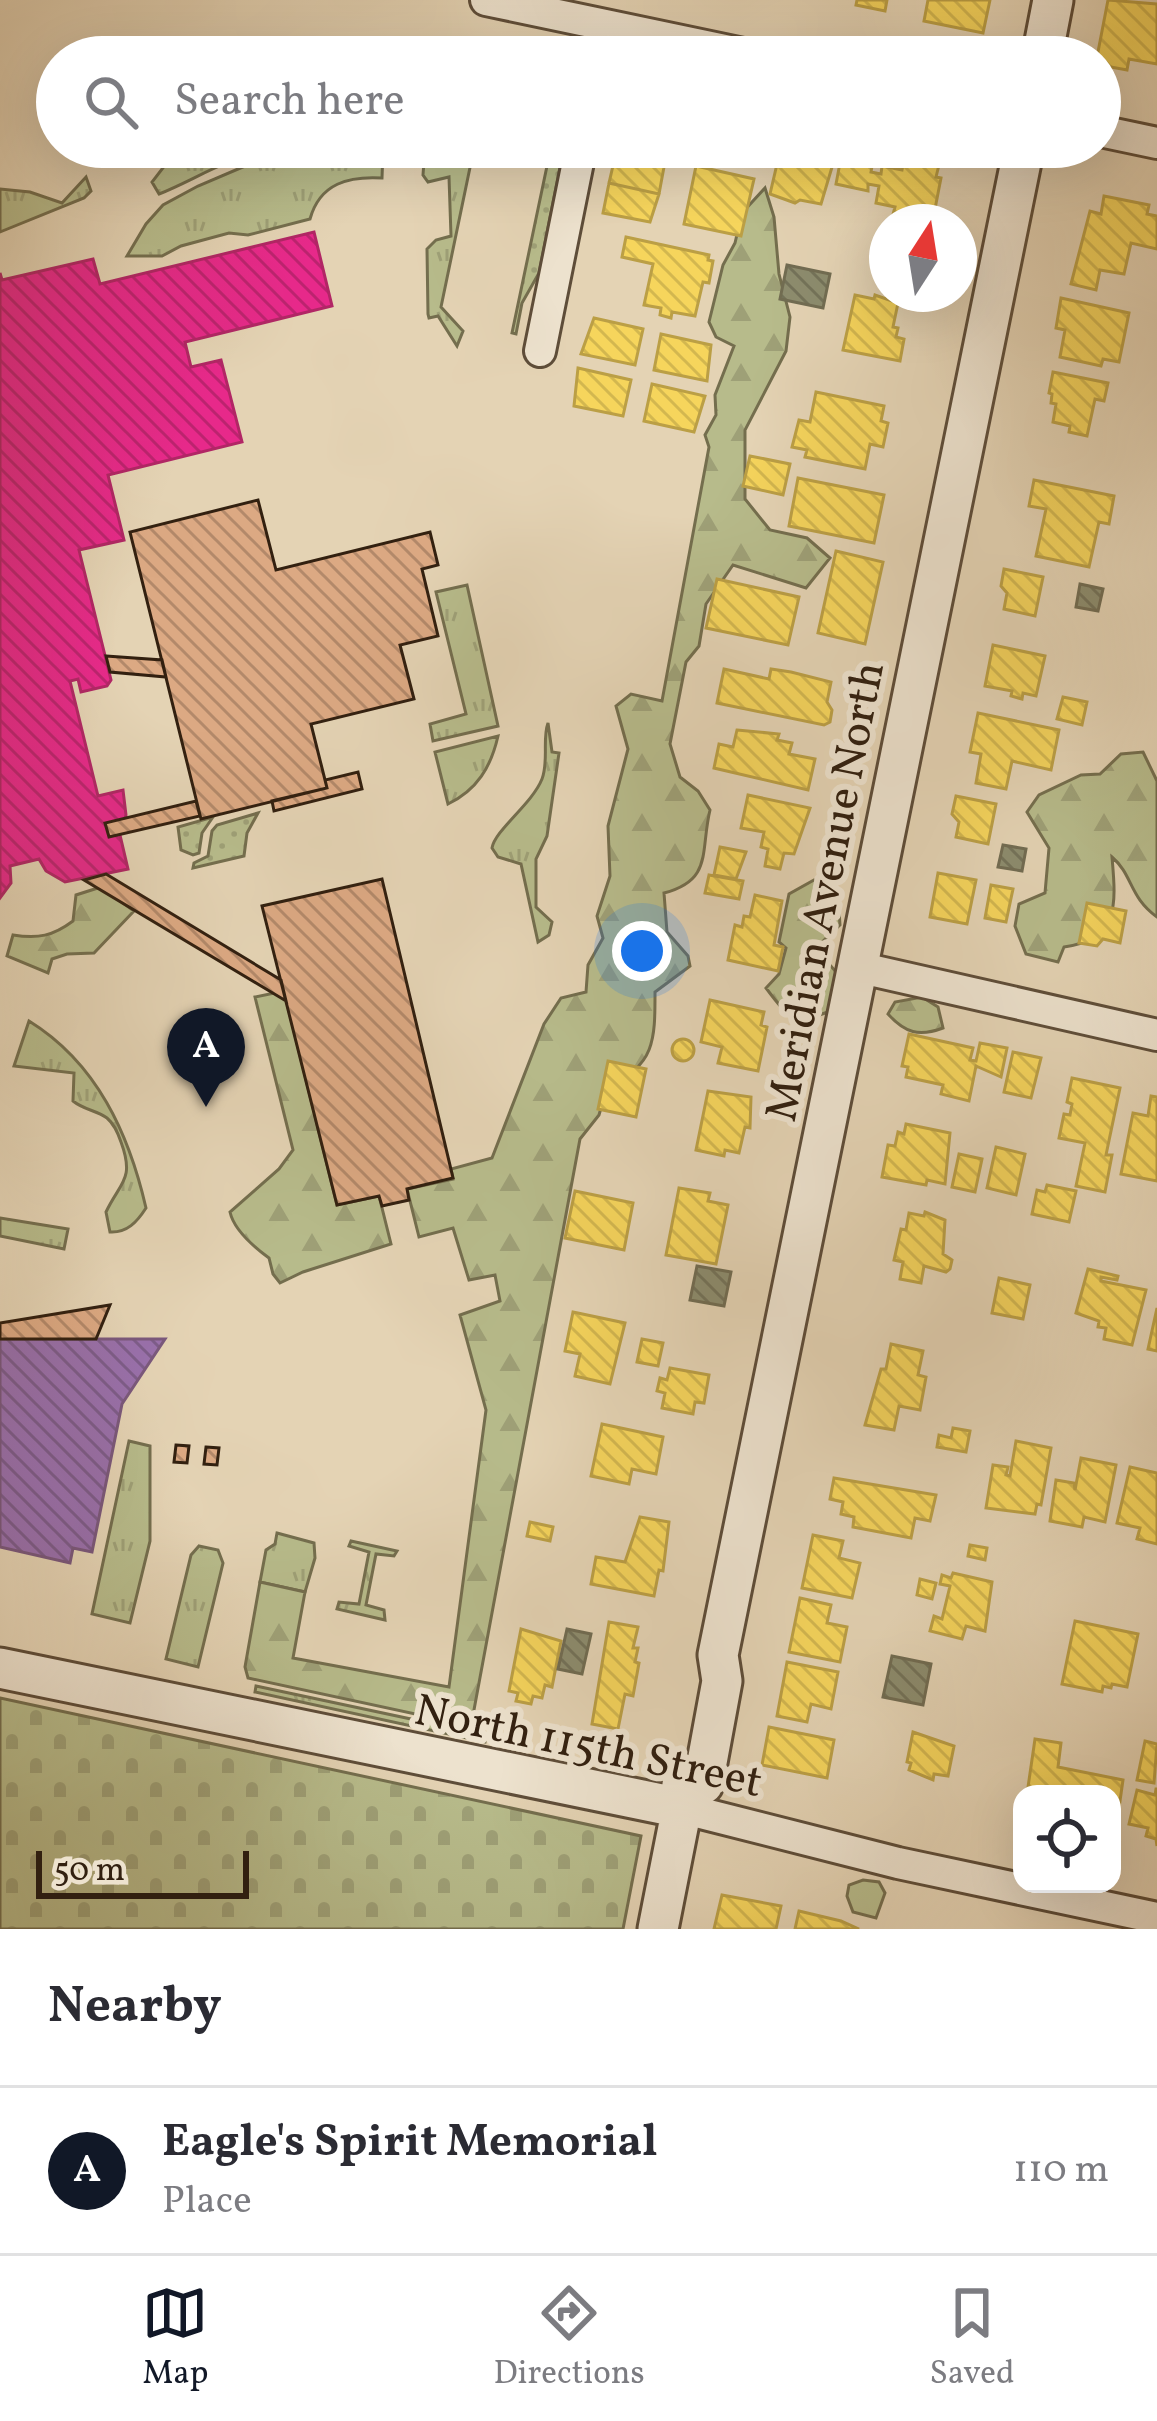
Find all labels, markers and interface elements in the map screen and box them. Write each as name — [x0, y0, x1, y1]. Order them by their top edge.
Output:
search box — [36, 36, 1121, 168]
icon: search — [78, 69, 144, 135]
text: Search here — [174, 71, 405, 134]
north arrow — [869, 204, 977, 312]
street label: Meridian Avenue North — [752, 657, 903, 1127]
your location — [612, 921, 672, 981]
pin: A — [167, 1008, 245, 1107]
street label: North 115th Street — [408, 1681, 768, 1816]
map controls — [1013, 1785, 1121, 1893]
button: locate — [1013, 1785, 1121, 1893]
scale bar — [36, 1845, 249, 1898]
text: 50 m — [54, 1849, 125, 1895]
text: Nearby — [48, 1972, 222, 2043]
text: Eagle's Spirit Memorial — [162, 2112, 657, 2175]
text: A — [73, 2144, 101, 2198]
text: 110 m — [1013, 2144, 1109, 2198]
text: Place — [162, 2175, 252, 2229]
tab: Map — [142, 2280, 209, 2398]
tab: Directions — [493, 2280, 645, 2398]
tab: Saved — [930, 2280, 1015, 2398]

